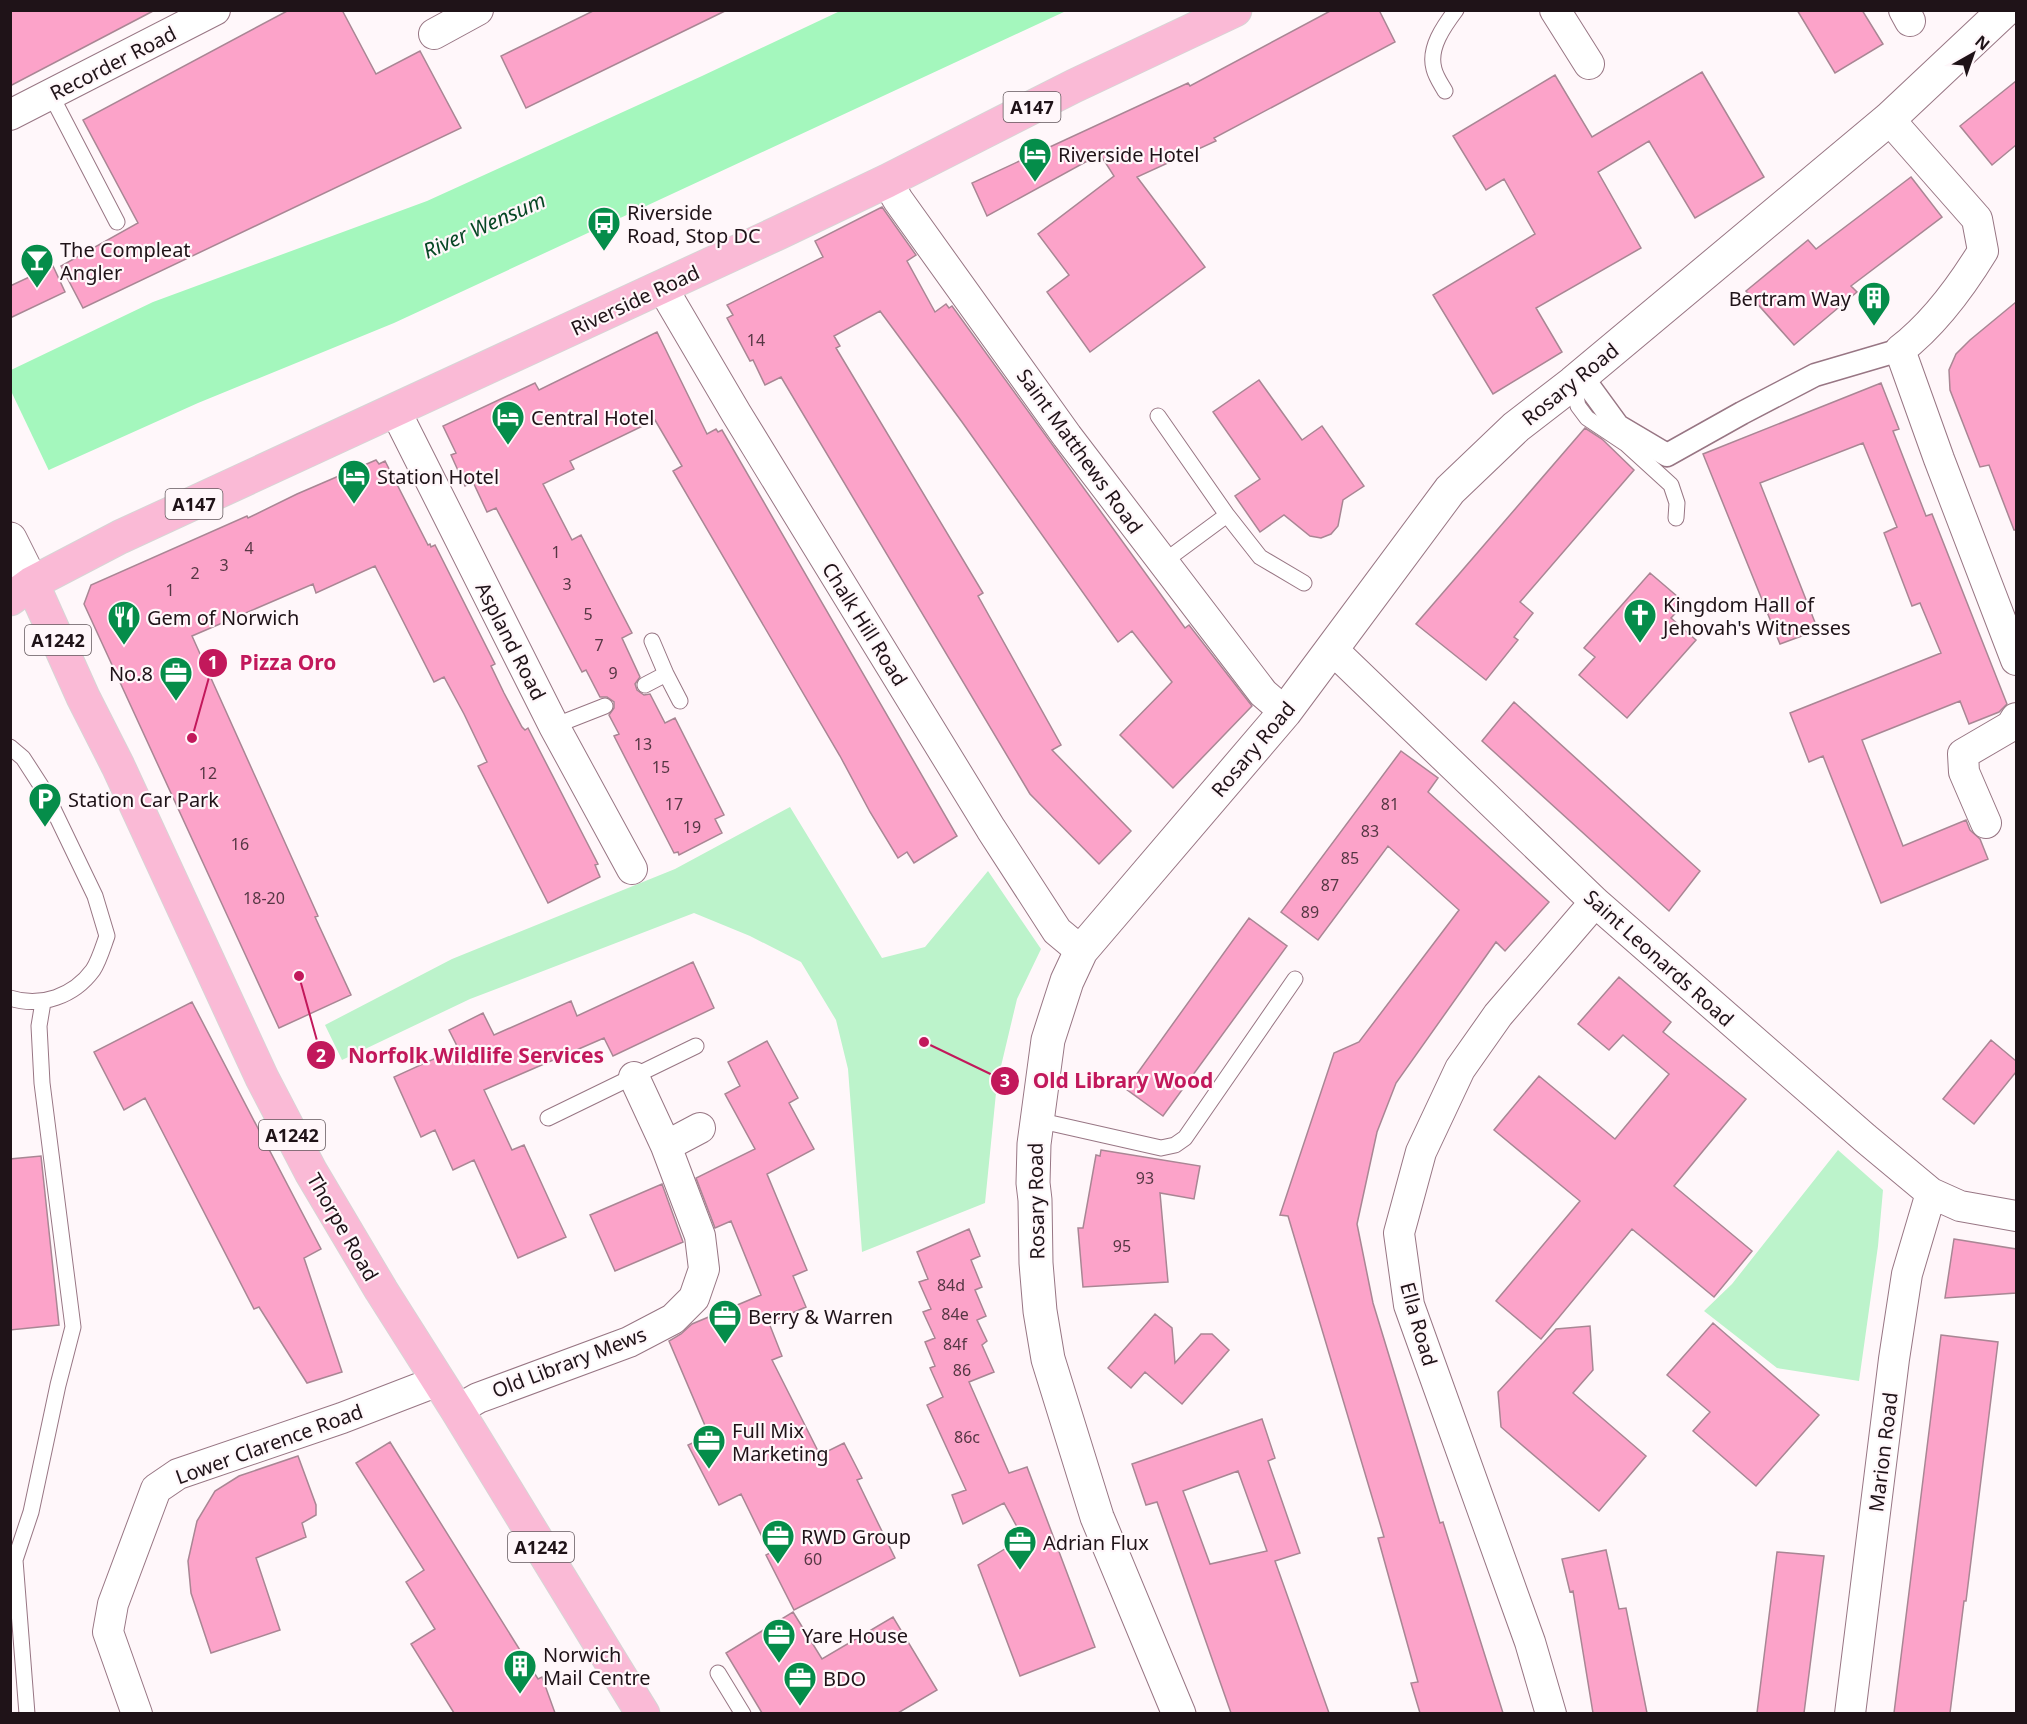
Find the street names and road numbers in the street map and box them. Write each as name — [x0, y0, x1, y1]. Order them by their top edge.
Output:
street label: Recorder Road — [45, 20, 181, 106]
road number: A147 — [1004, 92, 1060, 122]
street label: Riverside Road — [566, 258, 704, 342]
street label: Rosary Road — [1516, 337, 1624, 431]
street label: Saint Matthews Road — [1011, 363, 1149, 539]
road number: A147 — [166, 489, 222, 519]
street label: Chalk Hill Road — [816, 557, 914, 691]
street label: Aspland Road — [470, 577, 552, 705]
road number: A1242 — [25, 625, 91, 655]
street label: Rosary Road — [1205, 695, 1301, 803]
street label: Saint Leonards Road — [1578, 884, 1740, 1032]
road number: A1242 — [259, 1120, 325, 1150]
street label: Rosary Road — [1021, 1142, 1051, 1260]
street label: Thorpe Road — [301, 1168, 385, 1286]
street label: Ella Road — [1394, 1279, 1444, 1369]
street label: Old Library Mews — [488, 1320, 650, 1404]
street label: Marion Road — [1862, 1391, 1904, 1513]
street label: Lower Clarence Road — [172, 1398, 366, 1490]
road number: A1242 — [508, 1532, 574, 1562]

